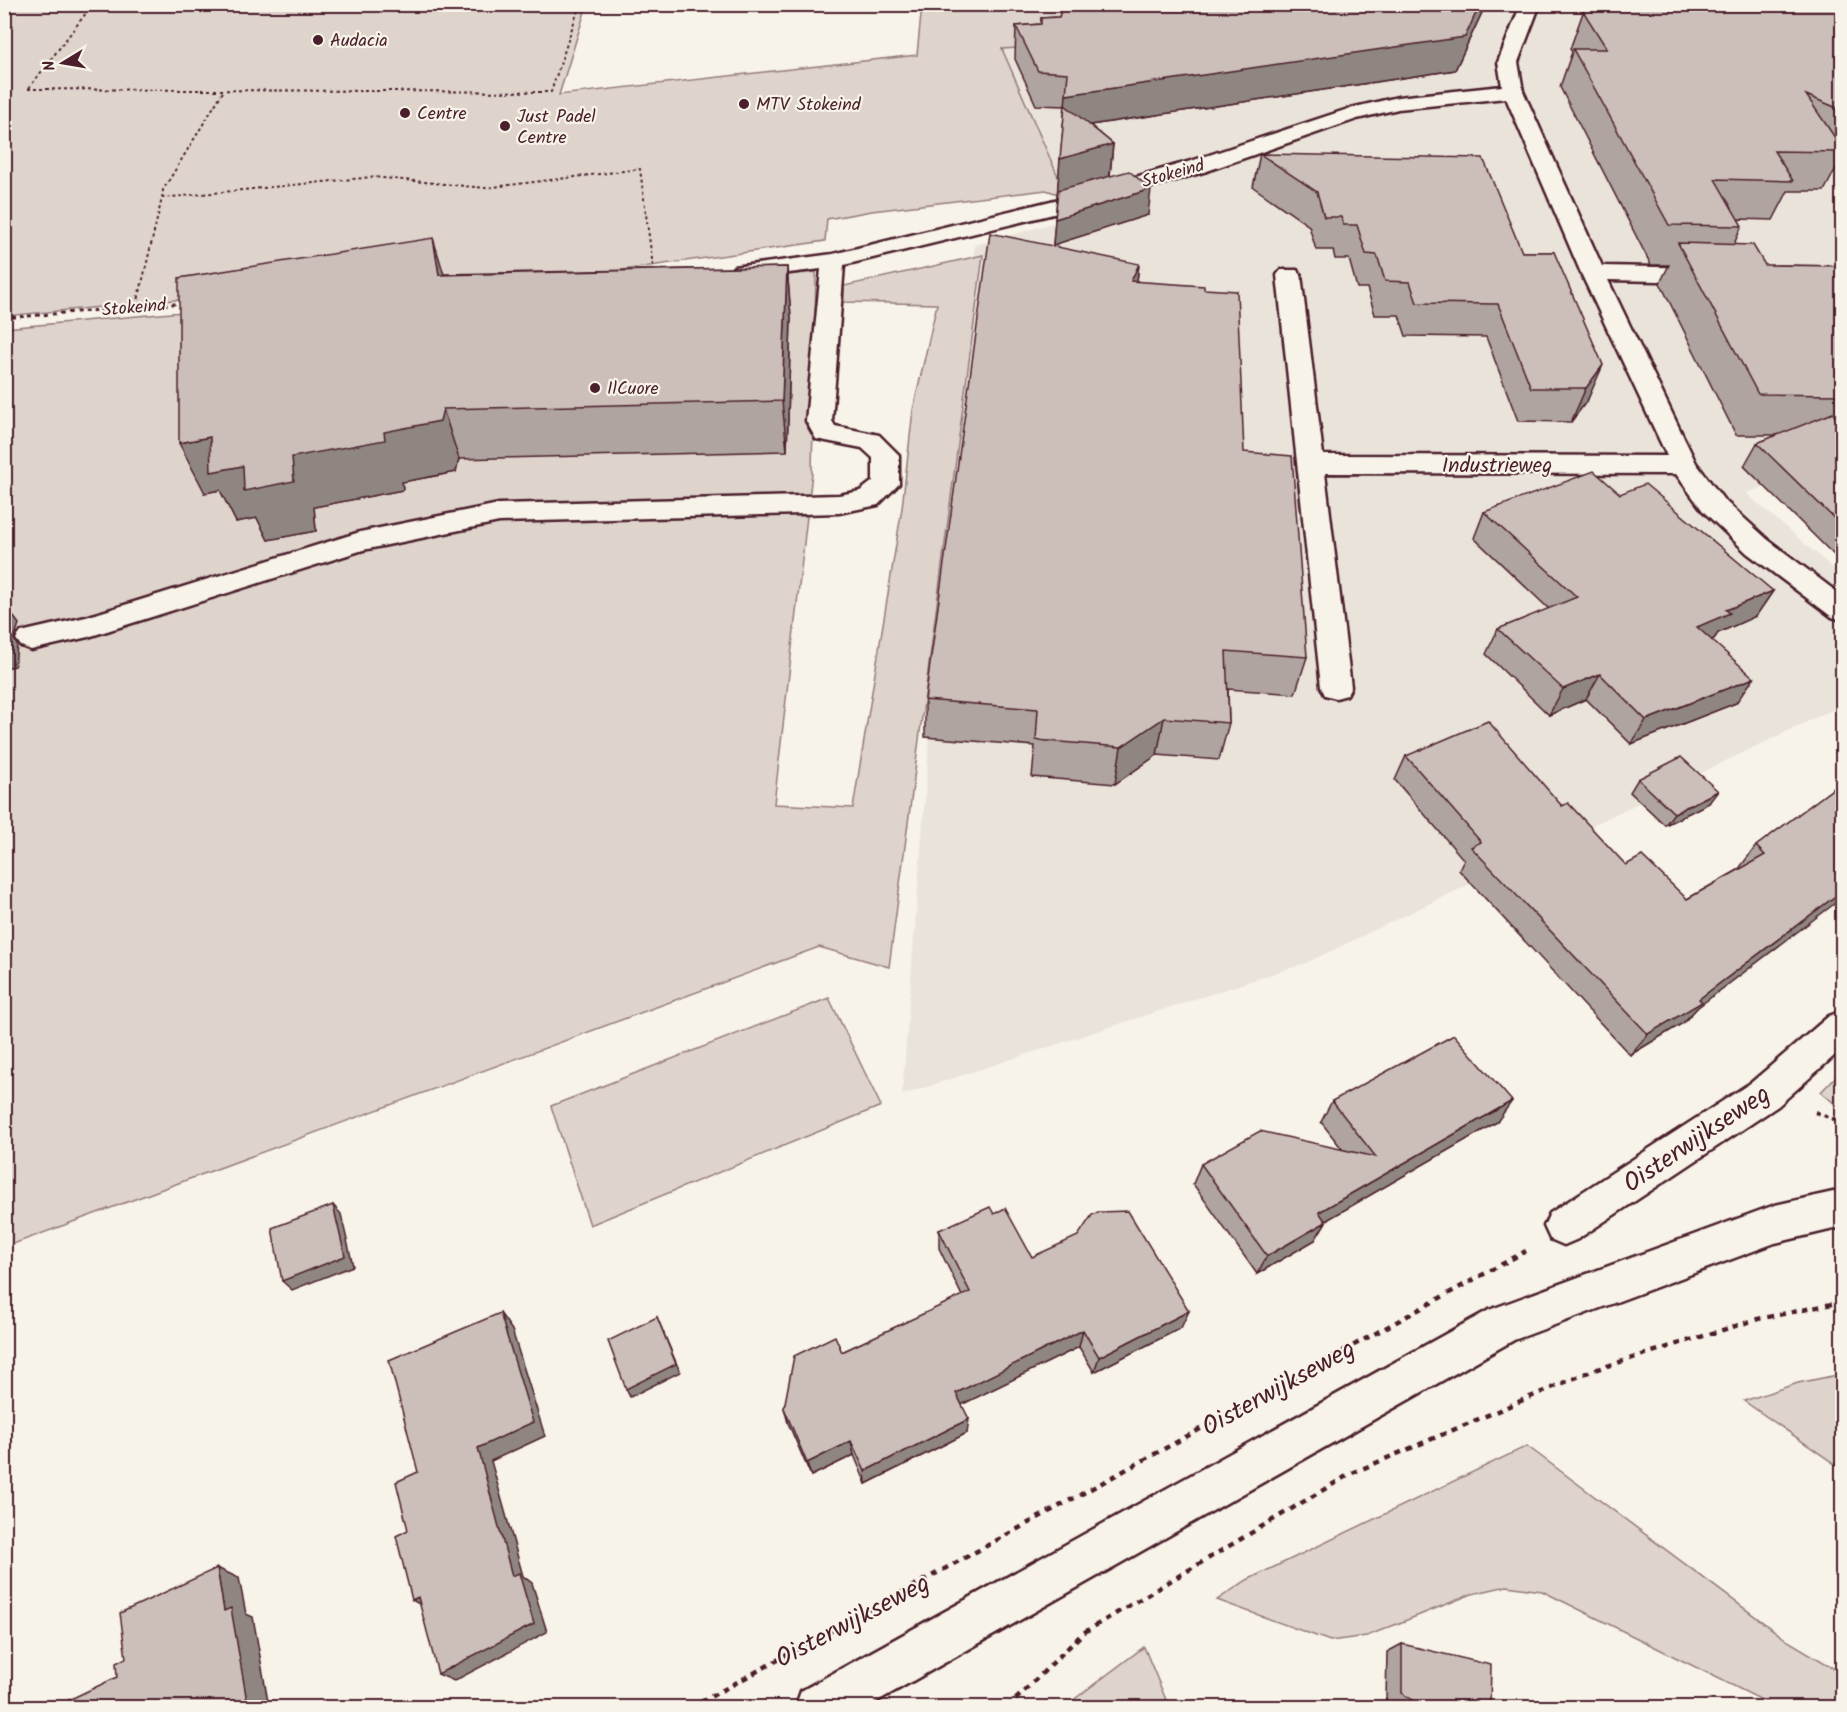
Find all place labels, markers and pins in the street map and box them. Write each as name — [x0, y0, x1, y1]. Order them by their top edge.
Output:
place label: Audacia — [330, 27, 388, 56]
marker: Audacia — [311, 33, 325, 47]
place label: MTV Stokeind — [756, 91, 862, 120]
marker: MTV Stokeind — [737, 97, 751, 111]
place label: Centre — [417, 100, 467, 129]
place label: Just Padel Centre — [517, 103, 596, 153]
marker: Centre — [398, 106, 412, 120]
marker: Just Padel Centre — [498, 119, 512, 133]
place label: IlCuore — [607, 375, 659, 404]
marker: IlCuore — [588, 381, 602, 395]

